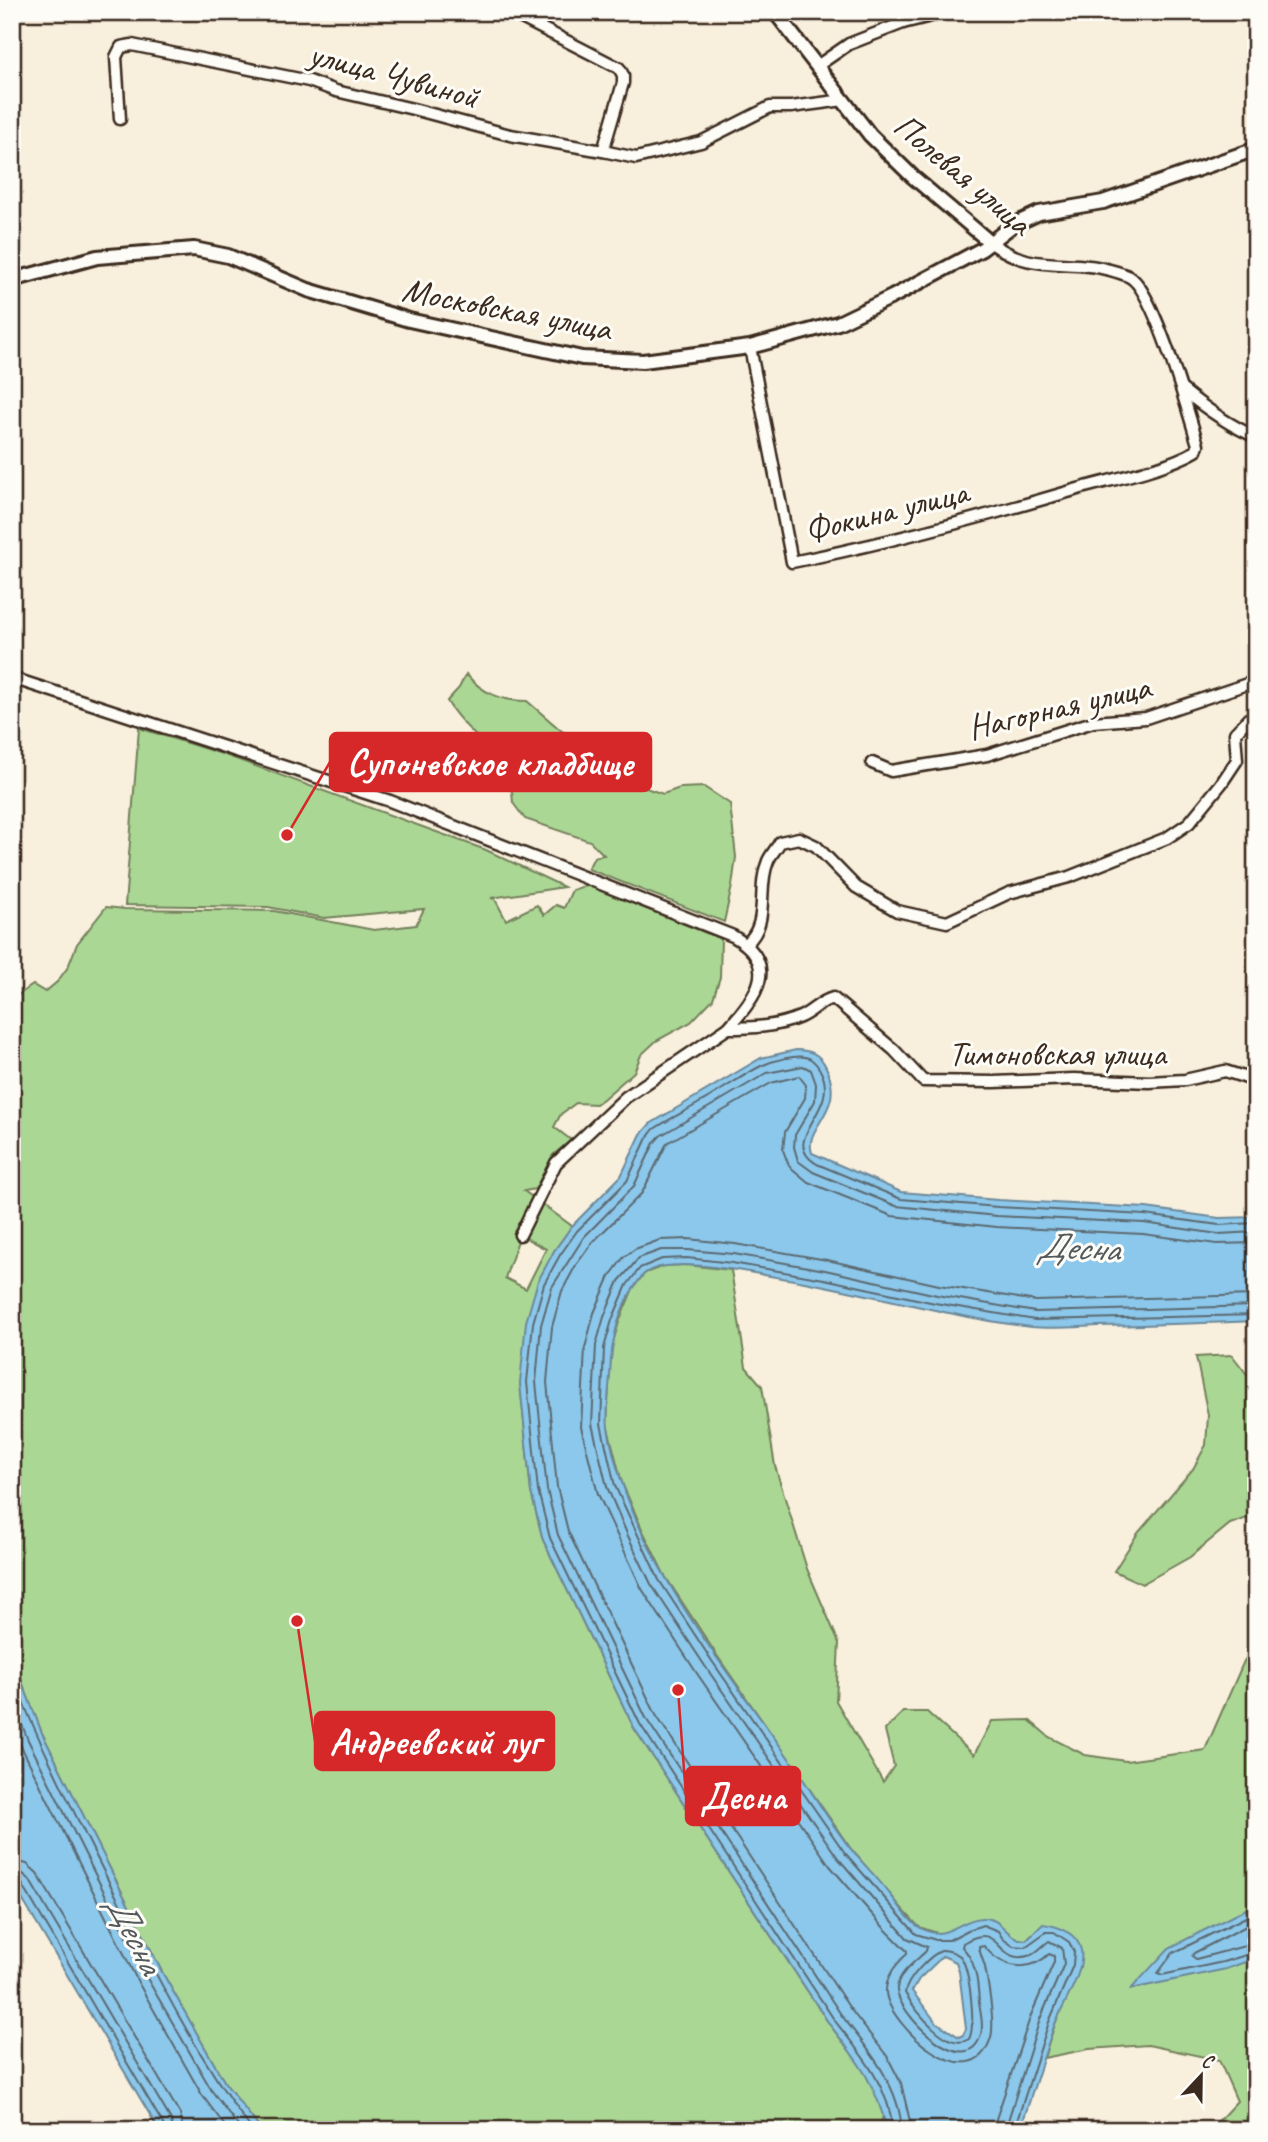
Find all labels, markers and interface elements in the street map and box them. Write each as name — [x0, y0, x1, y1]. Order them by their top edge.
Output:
street label: улица Чувиной — [302, 30, 486, 120]
street label: Полевая улица — [884, 103, 1044, 247]
street label: Московская улица — [399, 267, 618, 352]
street label: Фокина улица — [800, 468, 975, 553]
street label: Нагорная улица — [963, 664, 1157, 750]
callout: Супоневское кладбище — [330, 733, 651, 791]
text: Супоневское кладбище — [347, 739, 636, 786]
street label: Тимоновская улица — [948, 1031, 1168, 1076]
water label: Десна — [1035, 1222, 1123, 1272]
callout: Андреевский луг — [315, 1712, 554, 1770]
text: Андреевский луг — [329, 1718, 546, 1765]
callout: Десна — [686, 1767, 800, 1825]
text: Десна — [700, 1773, 789, 1820]
water label: Десна — [95, 1886, 176, 1984]
north arrow — [1166, 2040, 1236, 2110]
text: С — [1198, 2048, 1218, 2075]

